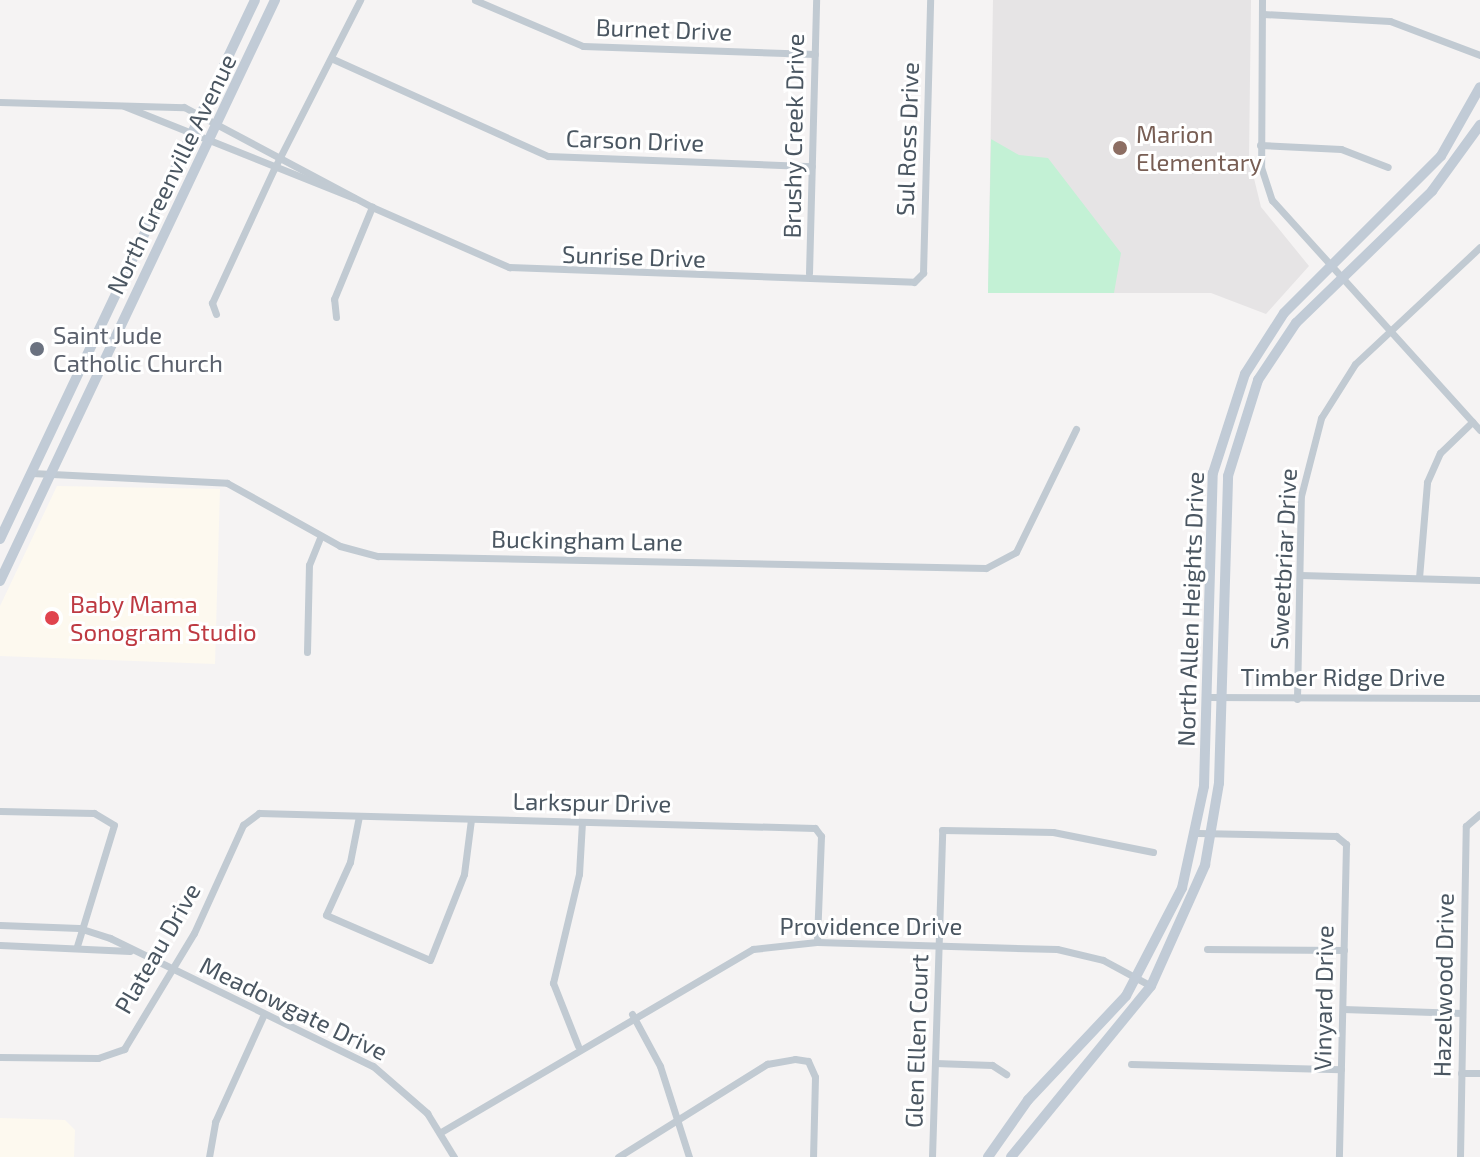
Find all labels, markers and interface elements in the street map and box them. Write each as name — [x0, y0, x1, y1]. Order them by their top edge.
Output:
street label: Burnet Drive — [595, 12, 733, 46]
street label: Brushy Creek Drive — [777, 33, 809, 239]
street label: North Greenville Avenue — [100, 49, 242, 299]
street label: Sul Ross Drive — [890, 61, 924, 217]
place label: Marion Elementary — [1136, 120, 1262, 176]
street label: Carson Drive — [565, 123, 705, 157]
marker: Marion Elementary — [1111, 139, 1129, 157]
street label: Sunrise Drive — [562, 239, 706, 273]
place label: Saint Jude Catholic Church — [53, 321, 223, 377]
marker: Saint Jude Catholic Church — [28, 340, 46, 358]
street label: Sweetbriar Drive — [1264, 467, 1302, 651]
street label: North Allen Heights Drive — [1171, 471, 1209, 747]
street label: Buckingham Lane — [491, 524, 683, 556]
place label: Baby Mama Sonogram Studio — [70, 590, 257, 646]
marker: Baby Mama Sonogram Studio — [41, 607, 63, 629]
street label: Timber Ridge Drive — [1240, 663, 1446, 691]
street label: Larkspur Drive — [512, 786, 672, 818]
street label: Plateau Drive — [108, 878, 206, 1018]
street label: Hazelwood Drive — [1427, 893, 1459, 1077]
street label: Providence Drive — [780, 912, 962, 940]
street label: Vinyard Drive — [1307, 925, 1339, 1071]
street label: Meadowgate Drive — [196, 950, 392, 1066]
street label: Glen Ellen Court — [899, 954, 933, 1128]

